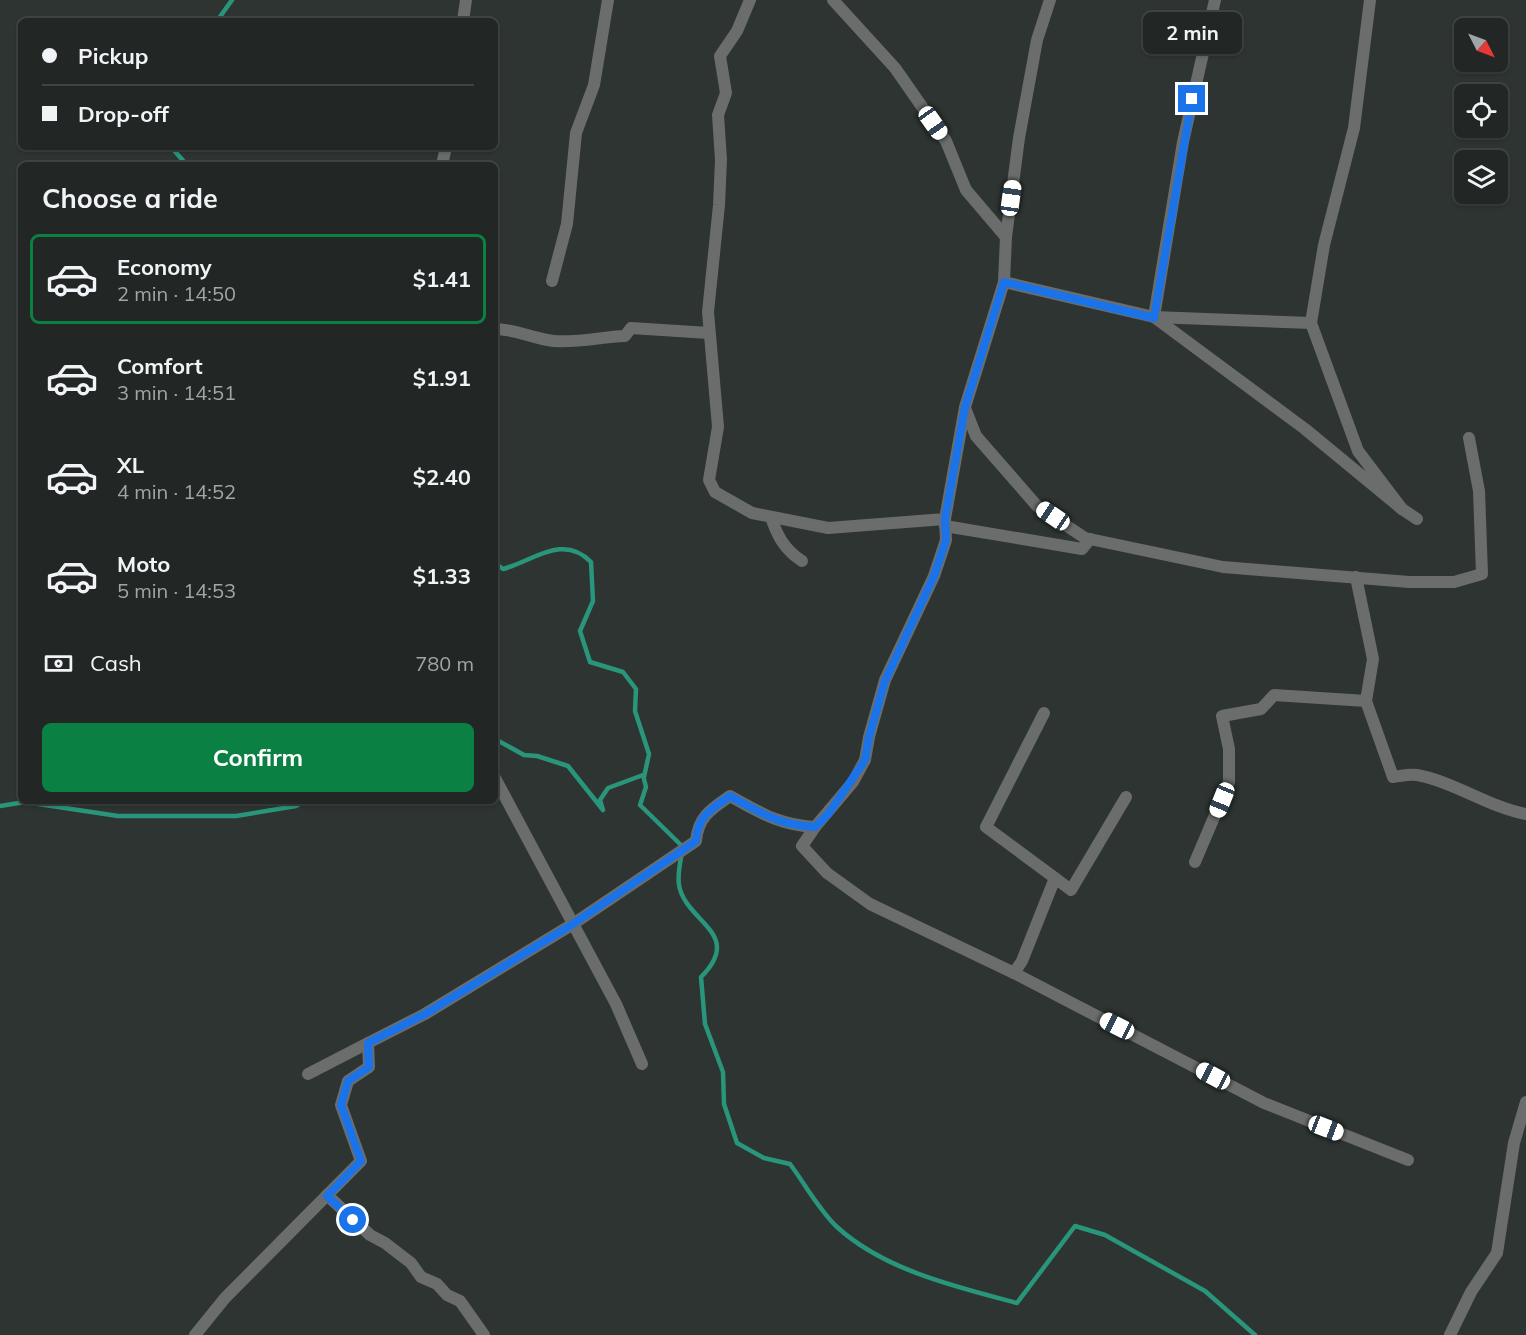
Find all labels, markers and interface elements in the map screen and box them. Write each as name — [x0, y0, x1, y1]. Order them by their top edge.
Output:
callout: 2 min — [1142, 12, 1242, 54]
north arrow — [1454, 18, 1508, 72]
map controls — [1454, 18, 1508, 204]
text: 2 min — [1166, 20, 1219, 45]
text: Pickup — [78, 42, 148, 70]
button: locate — [1454, 84, 1508, 138]
route end — [1178, 85, 1205, 112]
text: Drop-off — [78, 100, 169, 128]
car — [915, 103, 951, 143]
button: layers — [1454, 150, 1508, 204]
car — [1000, 179, 1022, 217]
text: Choose a ride — [42, 181, 218, 215]
icon: car — [45, 252, 99, 306]
text: Economy — [117, 253, 212, 281]
text: $1.41 — [413, 265, 471, 293]
text: 2 min · 14:50 — [117, 281, 236, 306]
icon: car — [45, 351, 99, 405]
text: Comfort — [117, 352, 203, 380]
text: $1.91 — [413, 364, 471, 392]
text: 3 min · 14:51 — [117, 380, 236, 405]
icon: car — [45, 450, 99, 504]
text: XL — [117, 451, 144, 479]
text: $2.40 — [413, 463, 471, 491]
text: 4 min · 14:52 — [117, 479, 236, 504]
car — [1033, 498, 1073, 534]
icon: car — [45, 549, 99, 603]
text: Moto — [117, 550, 170, 578]
text: $1.33 — [413, 562, 471, 590]
text: 5 min · 14:53 — [117, 578, 236, 603]
icon: cash — [42, 647, 75, 680]
text: Cash — [90, 649, 142, 677]
text: 780 m — [415, 651, 474, 676]
button: Confirm — [42, 723, 474, 792]
car — [1207, 780, 1237, 820]
car — [1097, 1010, 1137, 1042]
car — [1193, 1060, 1233, 1092]
car — [1306, 1113, 1346, 1143]
route start — [339, 1206, 366, 1233]

